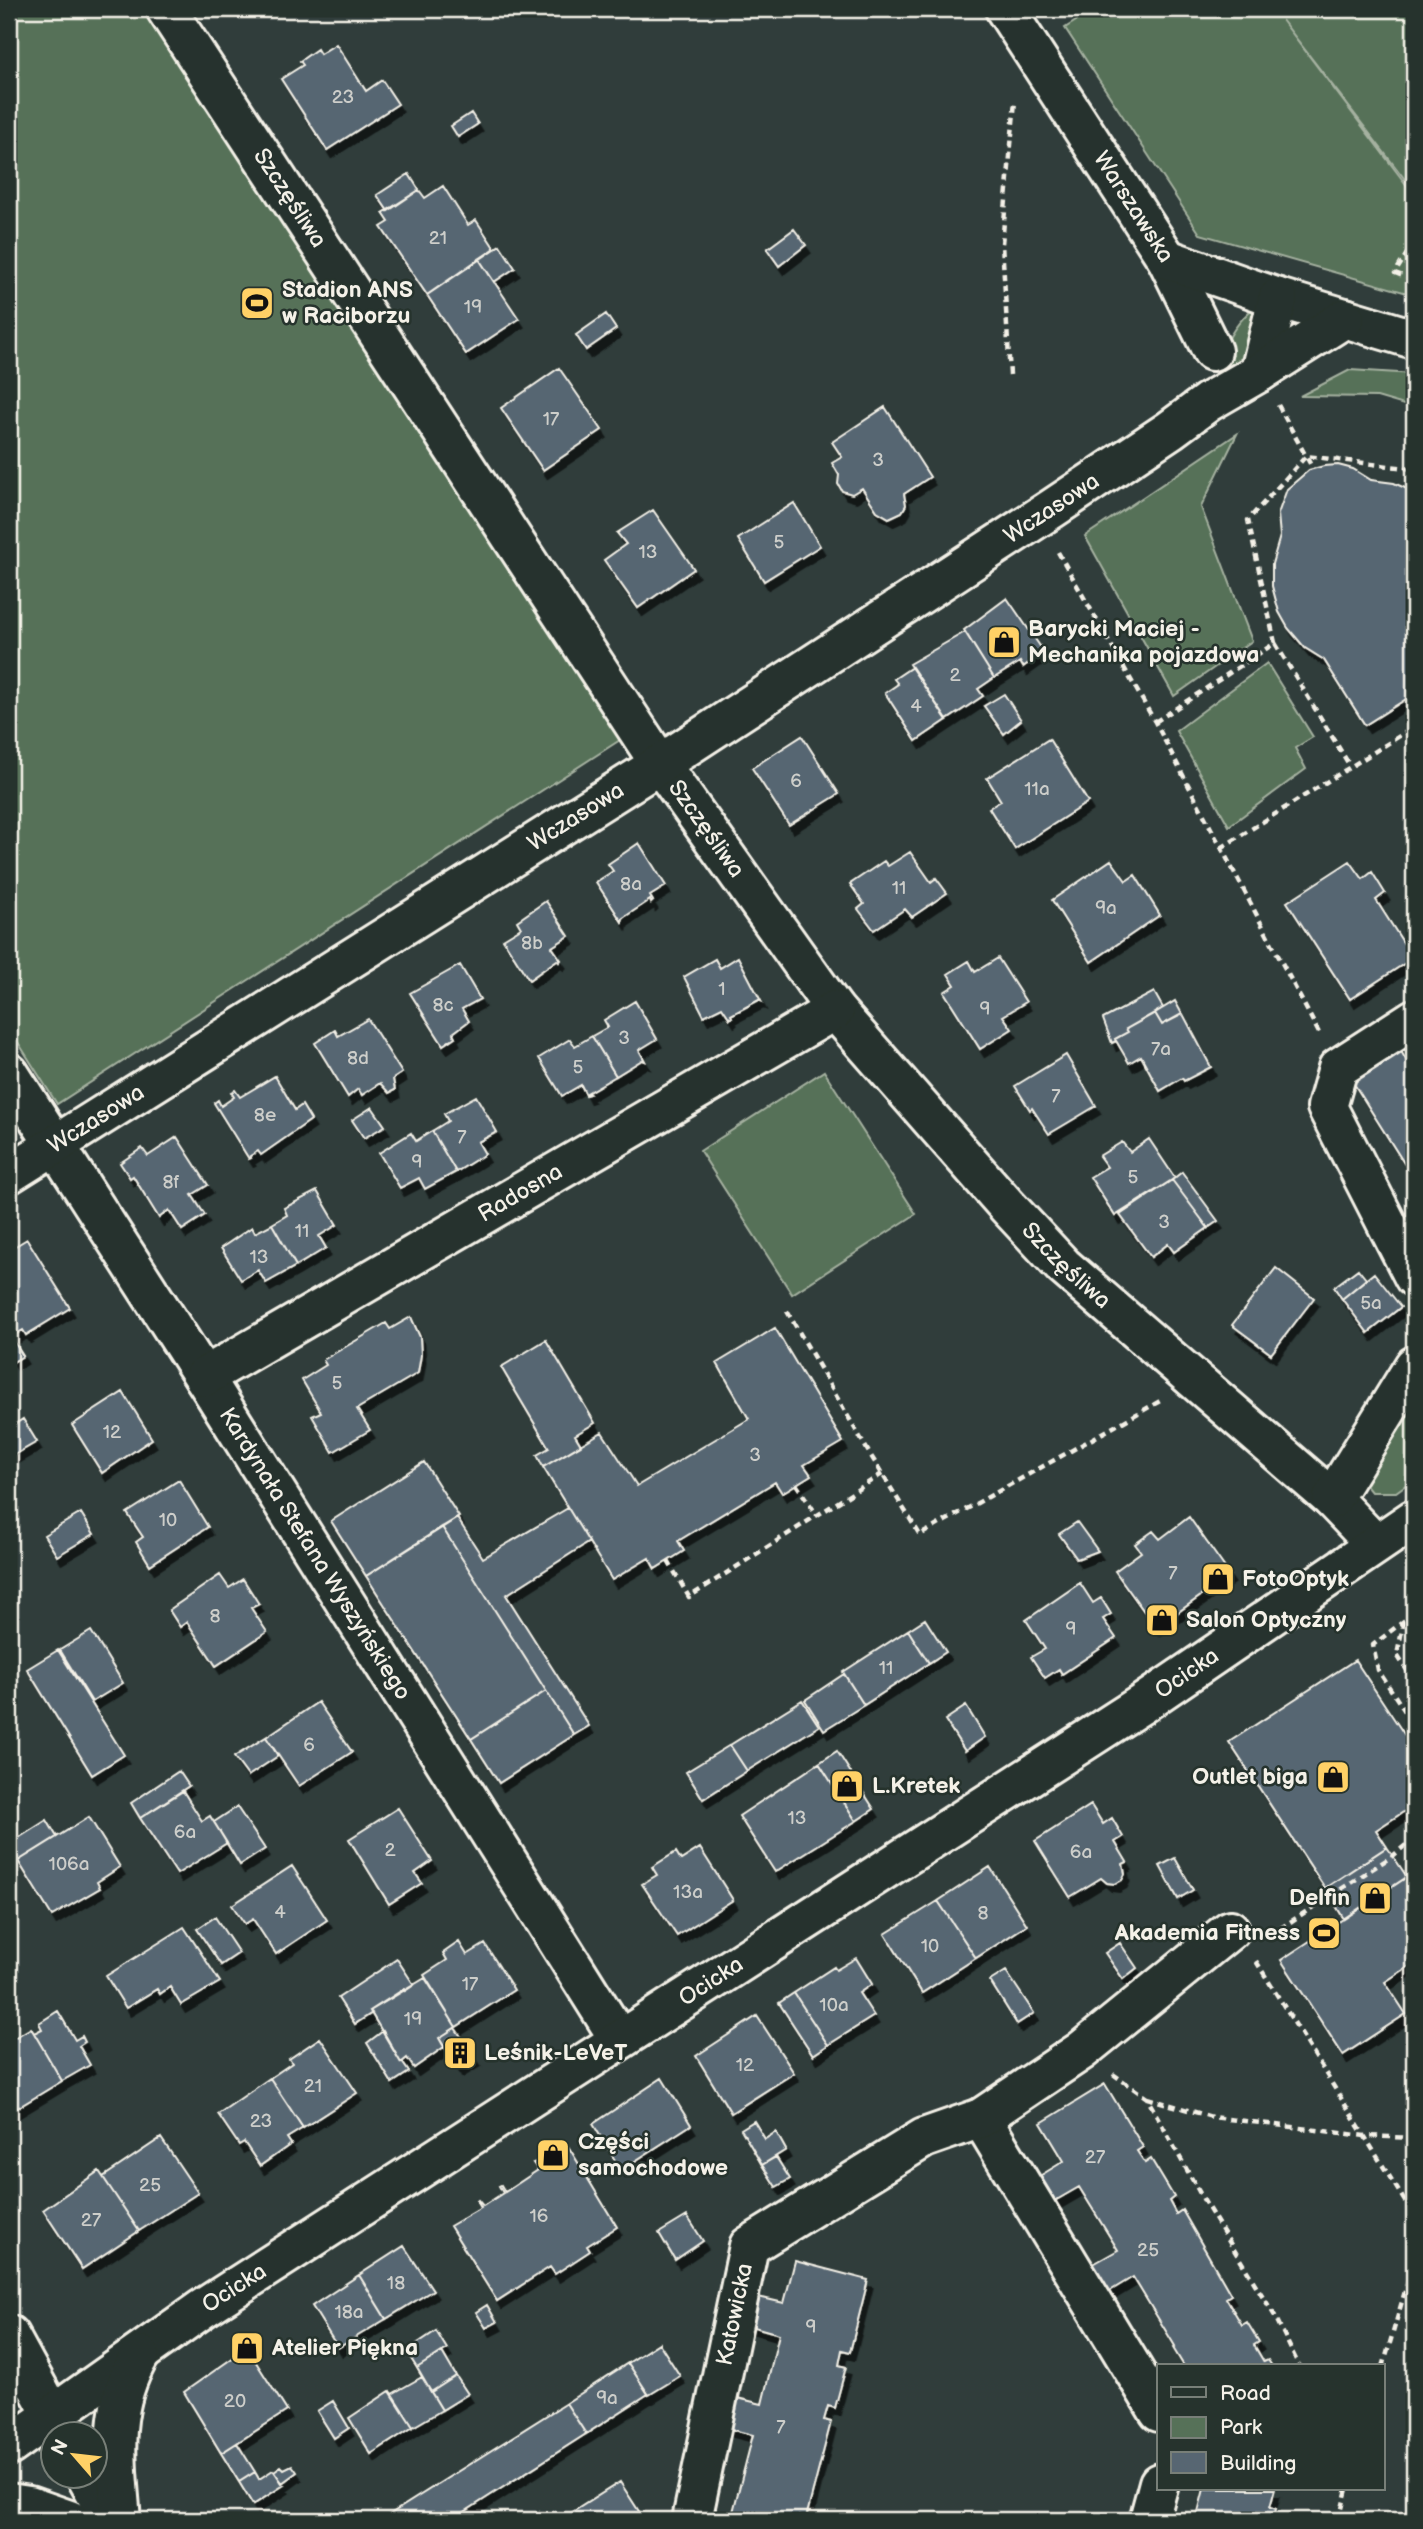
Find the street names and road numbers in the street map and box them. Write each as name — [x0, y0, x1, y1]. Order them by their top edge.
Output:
street label: Szczęśliwa — [247, 143, 332, 253]
street label: Warszawska — [1087, 146, 1180, 268]
street label: Wczasowa — [999, 467, 1105, 550]
street label: Szczęśliwa — [662, 775, 750, 883]
street label: Wczasowa — [523, 776, 629, 858]
street label: Wczasowa — [43, 1078, 149, 1160]
street label: Radosna — [473, 1157, 568, 1228]
street label: Szczęśliwa — [1016, 1217, 1116, 1315]
street label: Kardynała Stefana Wyszyńskiego — [213, 1403, 417, 1705]
street label: Ocicka — [1150, 1642, 1224, 1705]
street label: Ocicka — [674, 1950, 748, 2012]
street label: Ocicka — [197, 2257, 272, 2319]
street label: Katowicka — [710, 2261, 759, 2368]

